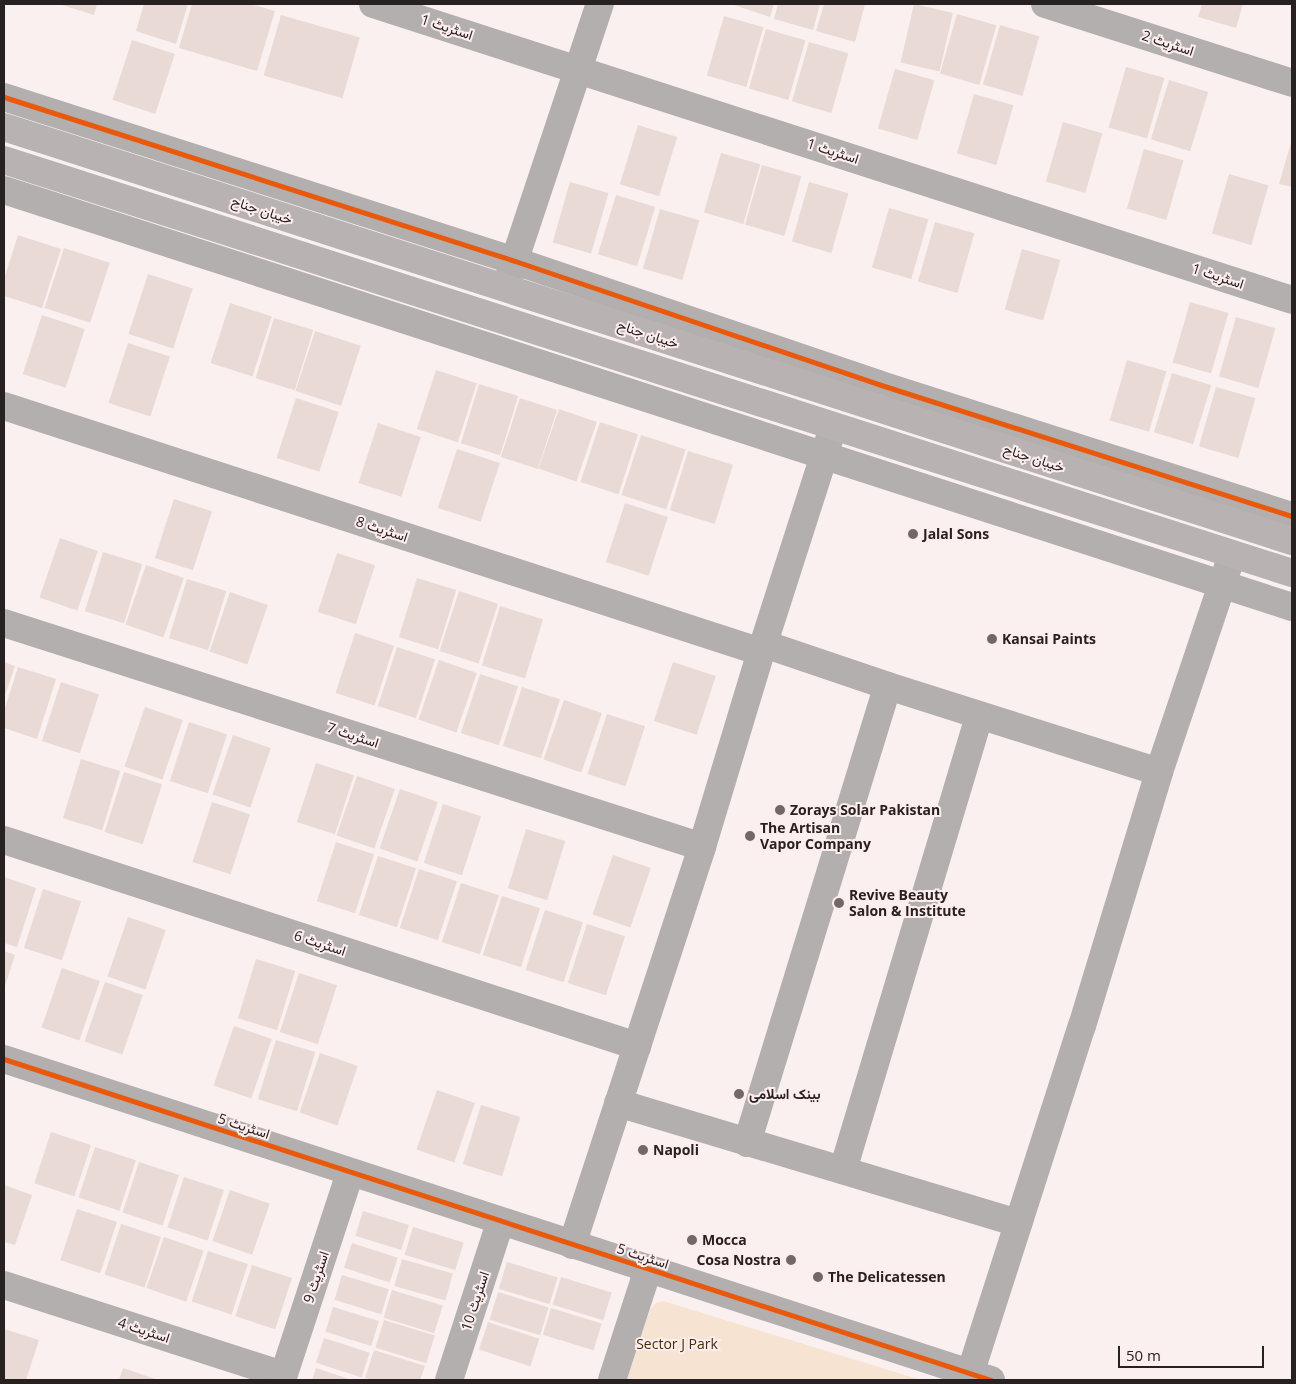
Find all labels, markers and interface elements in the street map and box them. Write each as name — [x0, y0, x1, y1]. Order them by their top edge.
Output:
street label: اسٹریٹ 1 — [419, 11, 475, 43]
street label: اسٹریٹ 2 — [1140, 27, 1196, 59]
street label: اسٹریٹ 1 — [805, 135, 861, 167]
street label: خیبان جناح — [229, 192, 295, 228]
street label: اسٹریٹ 1 — [1190, 260, 1246, 292]
street label: خیبان جناح — [615, 316, 681, 352]
street label: خیبان جناح — [1001, 440, 1067, 476]
street label: اسٹریٹ 8 — [354, 513, 410, 545]
place label: Jalal Sons — [923, 526, 989, 542]
marker: Jalal Sons — [907, 528, 919, 540]
place label: Kansai Paints — [1002, 631, 1096, 647]
marker: Kansai Paints — [986, 633, 998, 645]
street label: اسٹریٹ 7 — [325, 719, 381, 751]
place label: Zorays Solar Pakistan — [790, 802, 940, 818]
marker: Zorays Solar Pakistan — [774, 804, 786, 816]
place label: The Artisan Vapor Company — [760, 820, 871, 852]
marker: The Artisan Vapor Company — [744, 830, 756, 842]
place label: Revive Beauty Salon & Institute — [849, 887, 966, 920]
marker: Revive Beauty Salon & Institute — [833, 897, 845, 909]
street label: اسٹریٹ 6 — [292, 927, 348, 959]
place label: بینک اسلامی — [749, 1086, 820, 1102]
marker: بینک اسلامی — [733, 1088, 745, 1100]
street label: اسٹریٹ 5 — [216, 1110, 272, 1142]
place label: Napoli — [653, 1142, 699, 1158]
marker: Napoli — [637, 1144, 649, 1156]
place label: Mocca — [702, 1232, 747, 1248]
marker: Mocca — [686, 1234, 698, 1246]
street label: اسٹریٹ 5 — [615, 1240, 671, 1272]
street label: اسٹریٹ 9 — [300, 1249, 332, 1305]
place label: Cosa Nostra — [696, 1252, 781, 1268]
marker: Cosa Nostra — [785, 1254, 797, 1266]
street label: اسٹریٹ 10 — [458, 1269, 492, 1333]
place label: The Delicatessen — [828, 1269, 946, 1285]
marker: The Delicatessen — [812, 1271, 824, 1283]
street label: اسٹریٹ 4 — [116, 1314, 172, 1346]
park label: Sector J Park — [636, 1336, 718, 1352]
scale bar — [1121, 1336, 1267, 1368]
text: 50 m — [1126, 1345, 1161, 1365]

